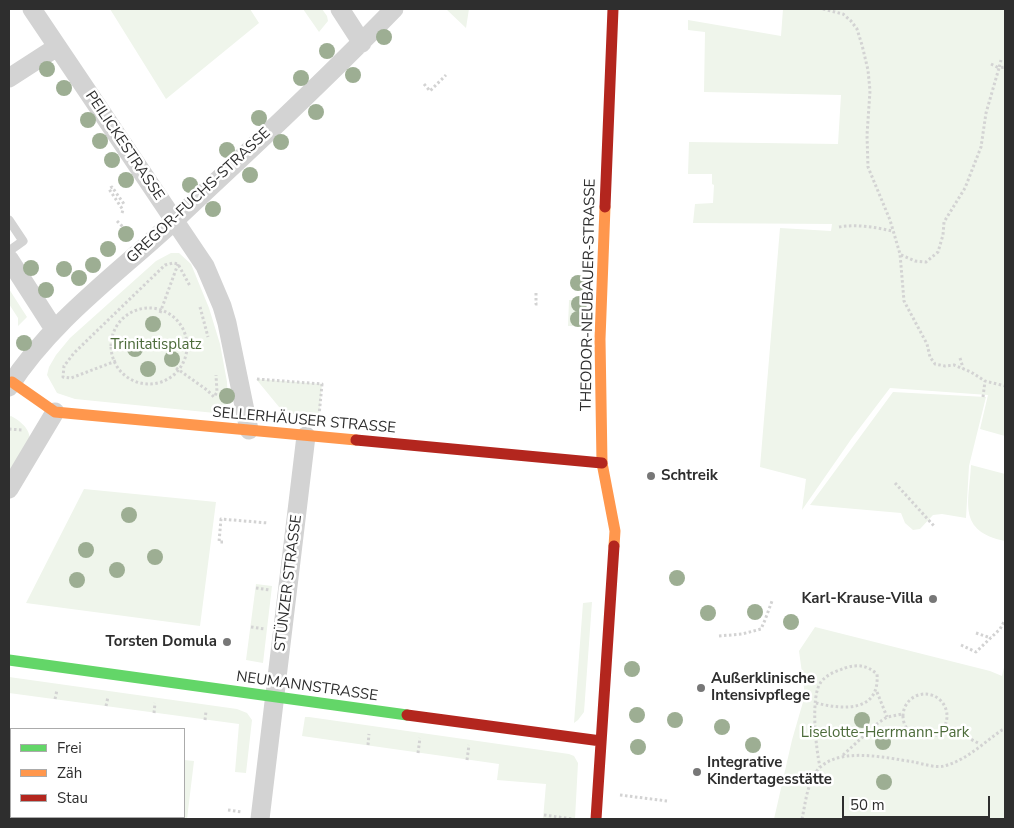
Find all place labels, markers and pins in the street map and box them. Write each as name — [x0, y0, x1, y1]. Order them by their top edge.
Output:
place label: Schtreik — [661, 467, 718, 485]
marker: Schtreik — [645, 470, 657, 482]
place label: Karl-Krause-Villa — [801, 590, 923, 608]
marker: Karl-Krause-Villa — [927, 593, 939, 605]
place label: Torsten Domula — [106, 633, 217, 651]
marker: Torsten Domula — [221, 636, 233, 648]
place label: Außerklinische Intensivpflege — [711, 670, 815, 705]
marker: Außerklinische Intensivpflege — [695, 682, 707, 694]
place label: Integrative Kindertagesstätte — [707, 754, 832, 789]
marker: Integrative Kindertagesstätte — [691, 766, 703, 778]

